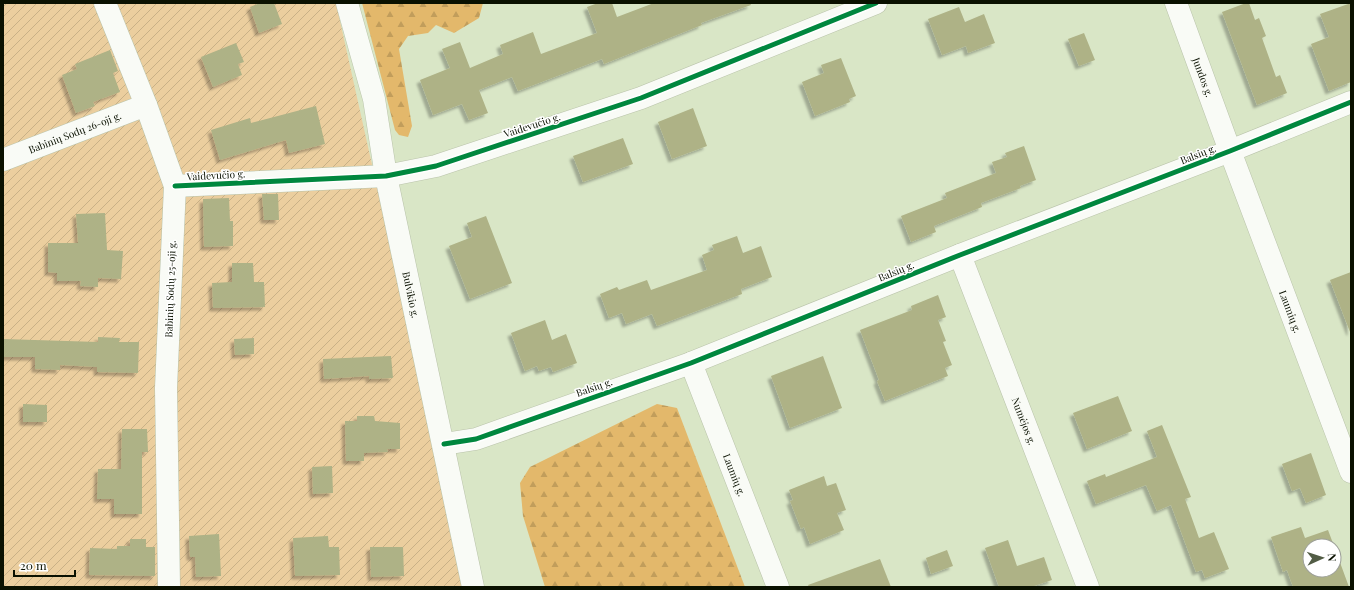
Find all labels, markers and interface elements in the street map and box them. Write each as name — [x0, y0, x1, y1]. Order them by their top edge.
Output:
street label: Jundos g. — [1189, 55, 1217, 99]
street label: Babinių Sodų 26-oji g. — [26, 108, 123, 157]
street label: Vaidevučio g. — [501, 109, 562, 141]
street label: Balsių g. — [1178, 141, 1218, 167]
street label: Vaidevučio g. — [185, 166, 246, 184]
street label: Babinių Sodų 25-oji g. — [161, 240, 179, 338]
street label: Balsių g. — [876, 257, 916, 285]
street label: Bulvikio g. — [399, 270, 423, 319]
street label: Laumių g. — [1276, 288, 1305, 335]
street label: Balsių g. — [574, 374, 614, 400]
street label: Numėjos g. — [1009, 395, 1039, 447]
street label: Laumių g. — [720, 452, 749, 498]
north arrow — [1302, 538, 1342, 578]
scale bar — [14, 552, 75, 578]
text: N — [1325, 553, 1340, 562]
text: 20 m — [20, 557, 47, 573]

